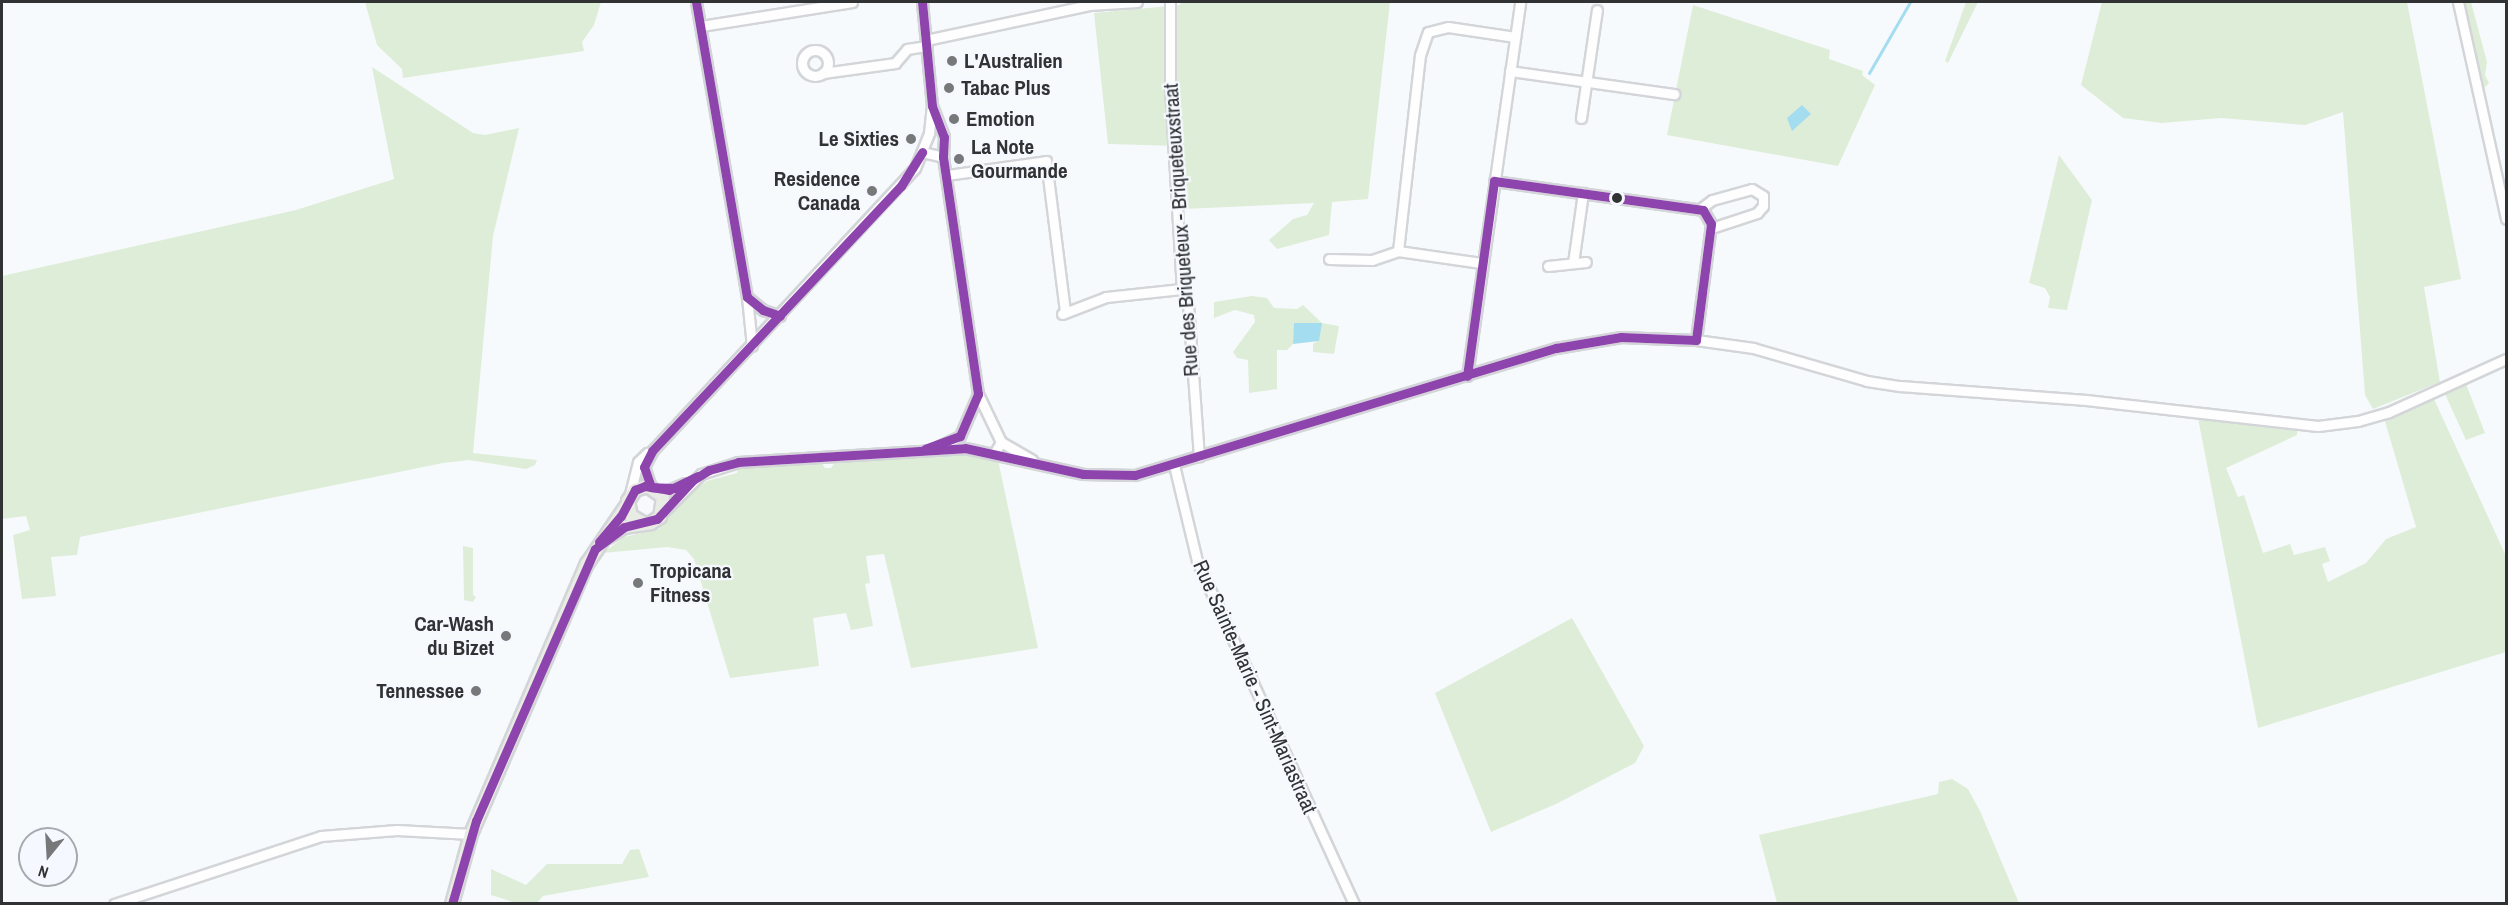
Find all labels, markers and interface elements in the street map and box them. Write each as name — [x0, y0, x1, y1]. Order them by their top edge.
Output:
place label: L'Australien — [964, 48, 1063, 74]
marker: L'Australien — [945, 54, 959, 68]
place label: Tabac Plus — [961, 75, 1051, 101]
marker: Tabac Plus — [942, 81, 956, 95]
street label: Rue des Briqueteux - Briqueteuxstraat — [1158, 83, 1204, 377]
place label: Emotion — [966, 106, 1035, 132]
marker: Emotion — [947, 112, 961, 126]
place label: Le Sixties — [819, 126, 899, 152]
marker: Le Sixties — [904, 132, 918, 146]
place label: La Note Gourmande — [971, 134, 1068, 184]
marker: La Note Gourmande — [952, 152, 966, 166]
place label: Residence Canada — [774, 166, 860, 216]
marker: Residence Canada — [865, 184, 879, 198]
unlabelled marker — [1611, 192, 1623, 204]
street label: Rue Sainte-Marie - Sint-Mariastraat — [1188, 556, 1322, 818]
place label: Tropicana Fitness — [650, 558, 731, 608]
marker: Tropicana Fitness — [631, 576, 645, 590]
place label: Car-Wash du Bizet — [414, 611, 494, 661]
marker: Car-Wash du Bizet — [499, 629, 513, 643]
place label: Tennessee — [376, 678, 464, 704]
marker: Tennessee — [469, 684, 483, 698]
north arrow — [18, 827, 78, 887]
text: N — [35, 860, 51, 884]

